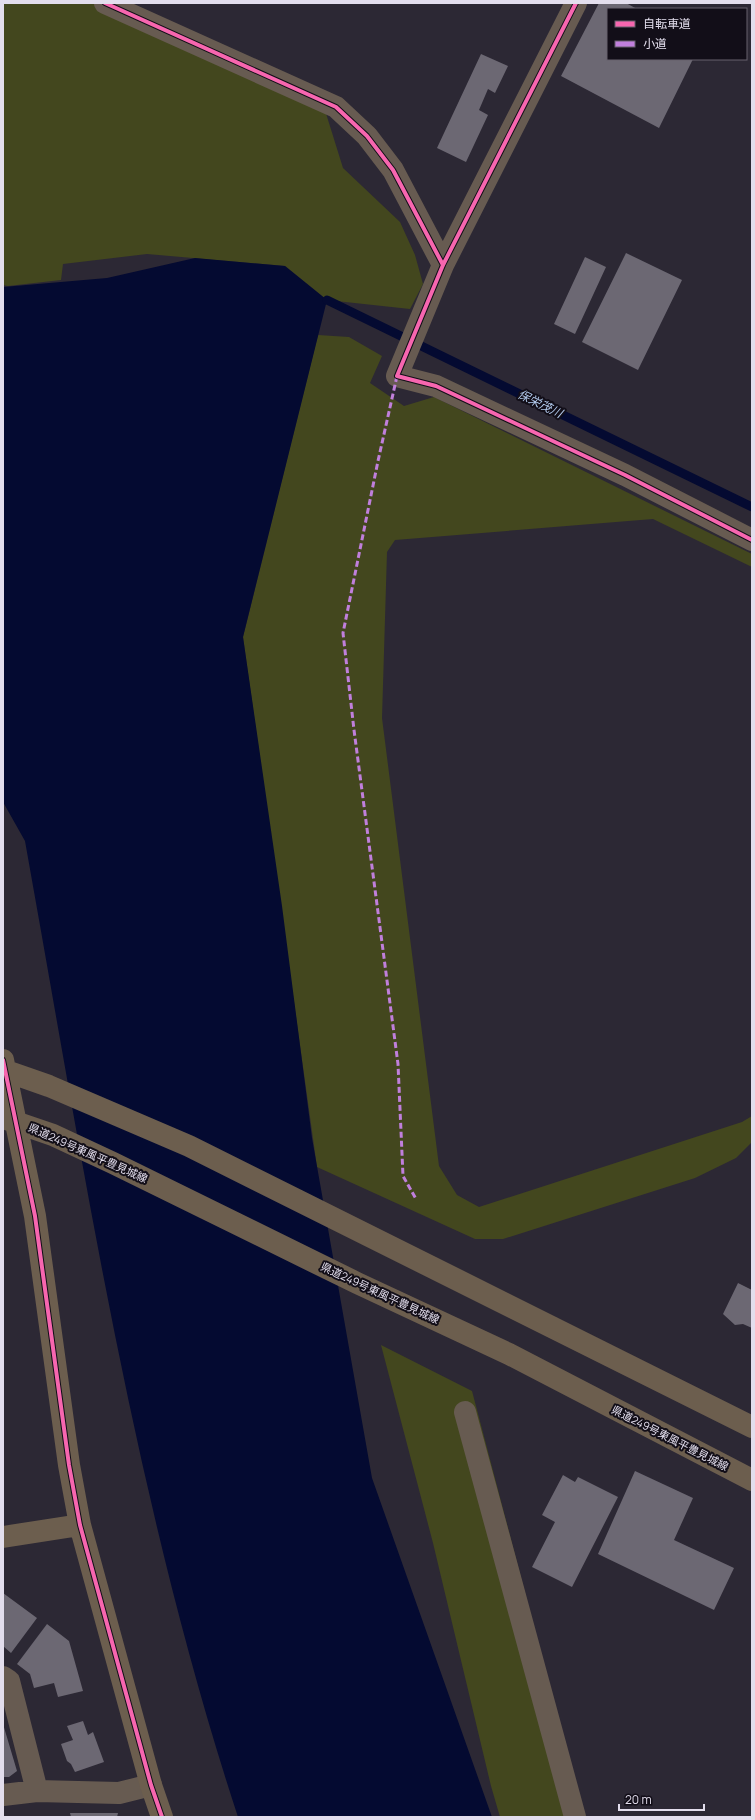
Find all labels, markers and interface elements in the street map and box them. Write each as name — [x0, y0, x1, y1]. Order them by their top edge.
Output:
legend — [607, 8, 747, 60]
text: 自転車道 — [643, 15, 691, 32]
text: 小道 — [643, 35, 667, 52]
water label: 保栄茂川 — [515, 385, 567, 423]
street label: 県道249号東風平豊見城線 — [26, 1119, 150, 1186]
street label: 県道249号東風平豊見城線 — [318, 1258, 442, 1327]
street label: 県道249号東風平豊見城線 — [609, 1402, 731, 1474]
scale bar — [619, 1786, 704, 1812]
text: 20 m — [625, 1791, 652, 1808]

